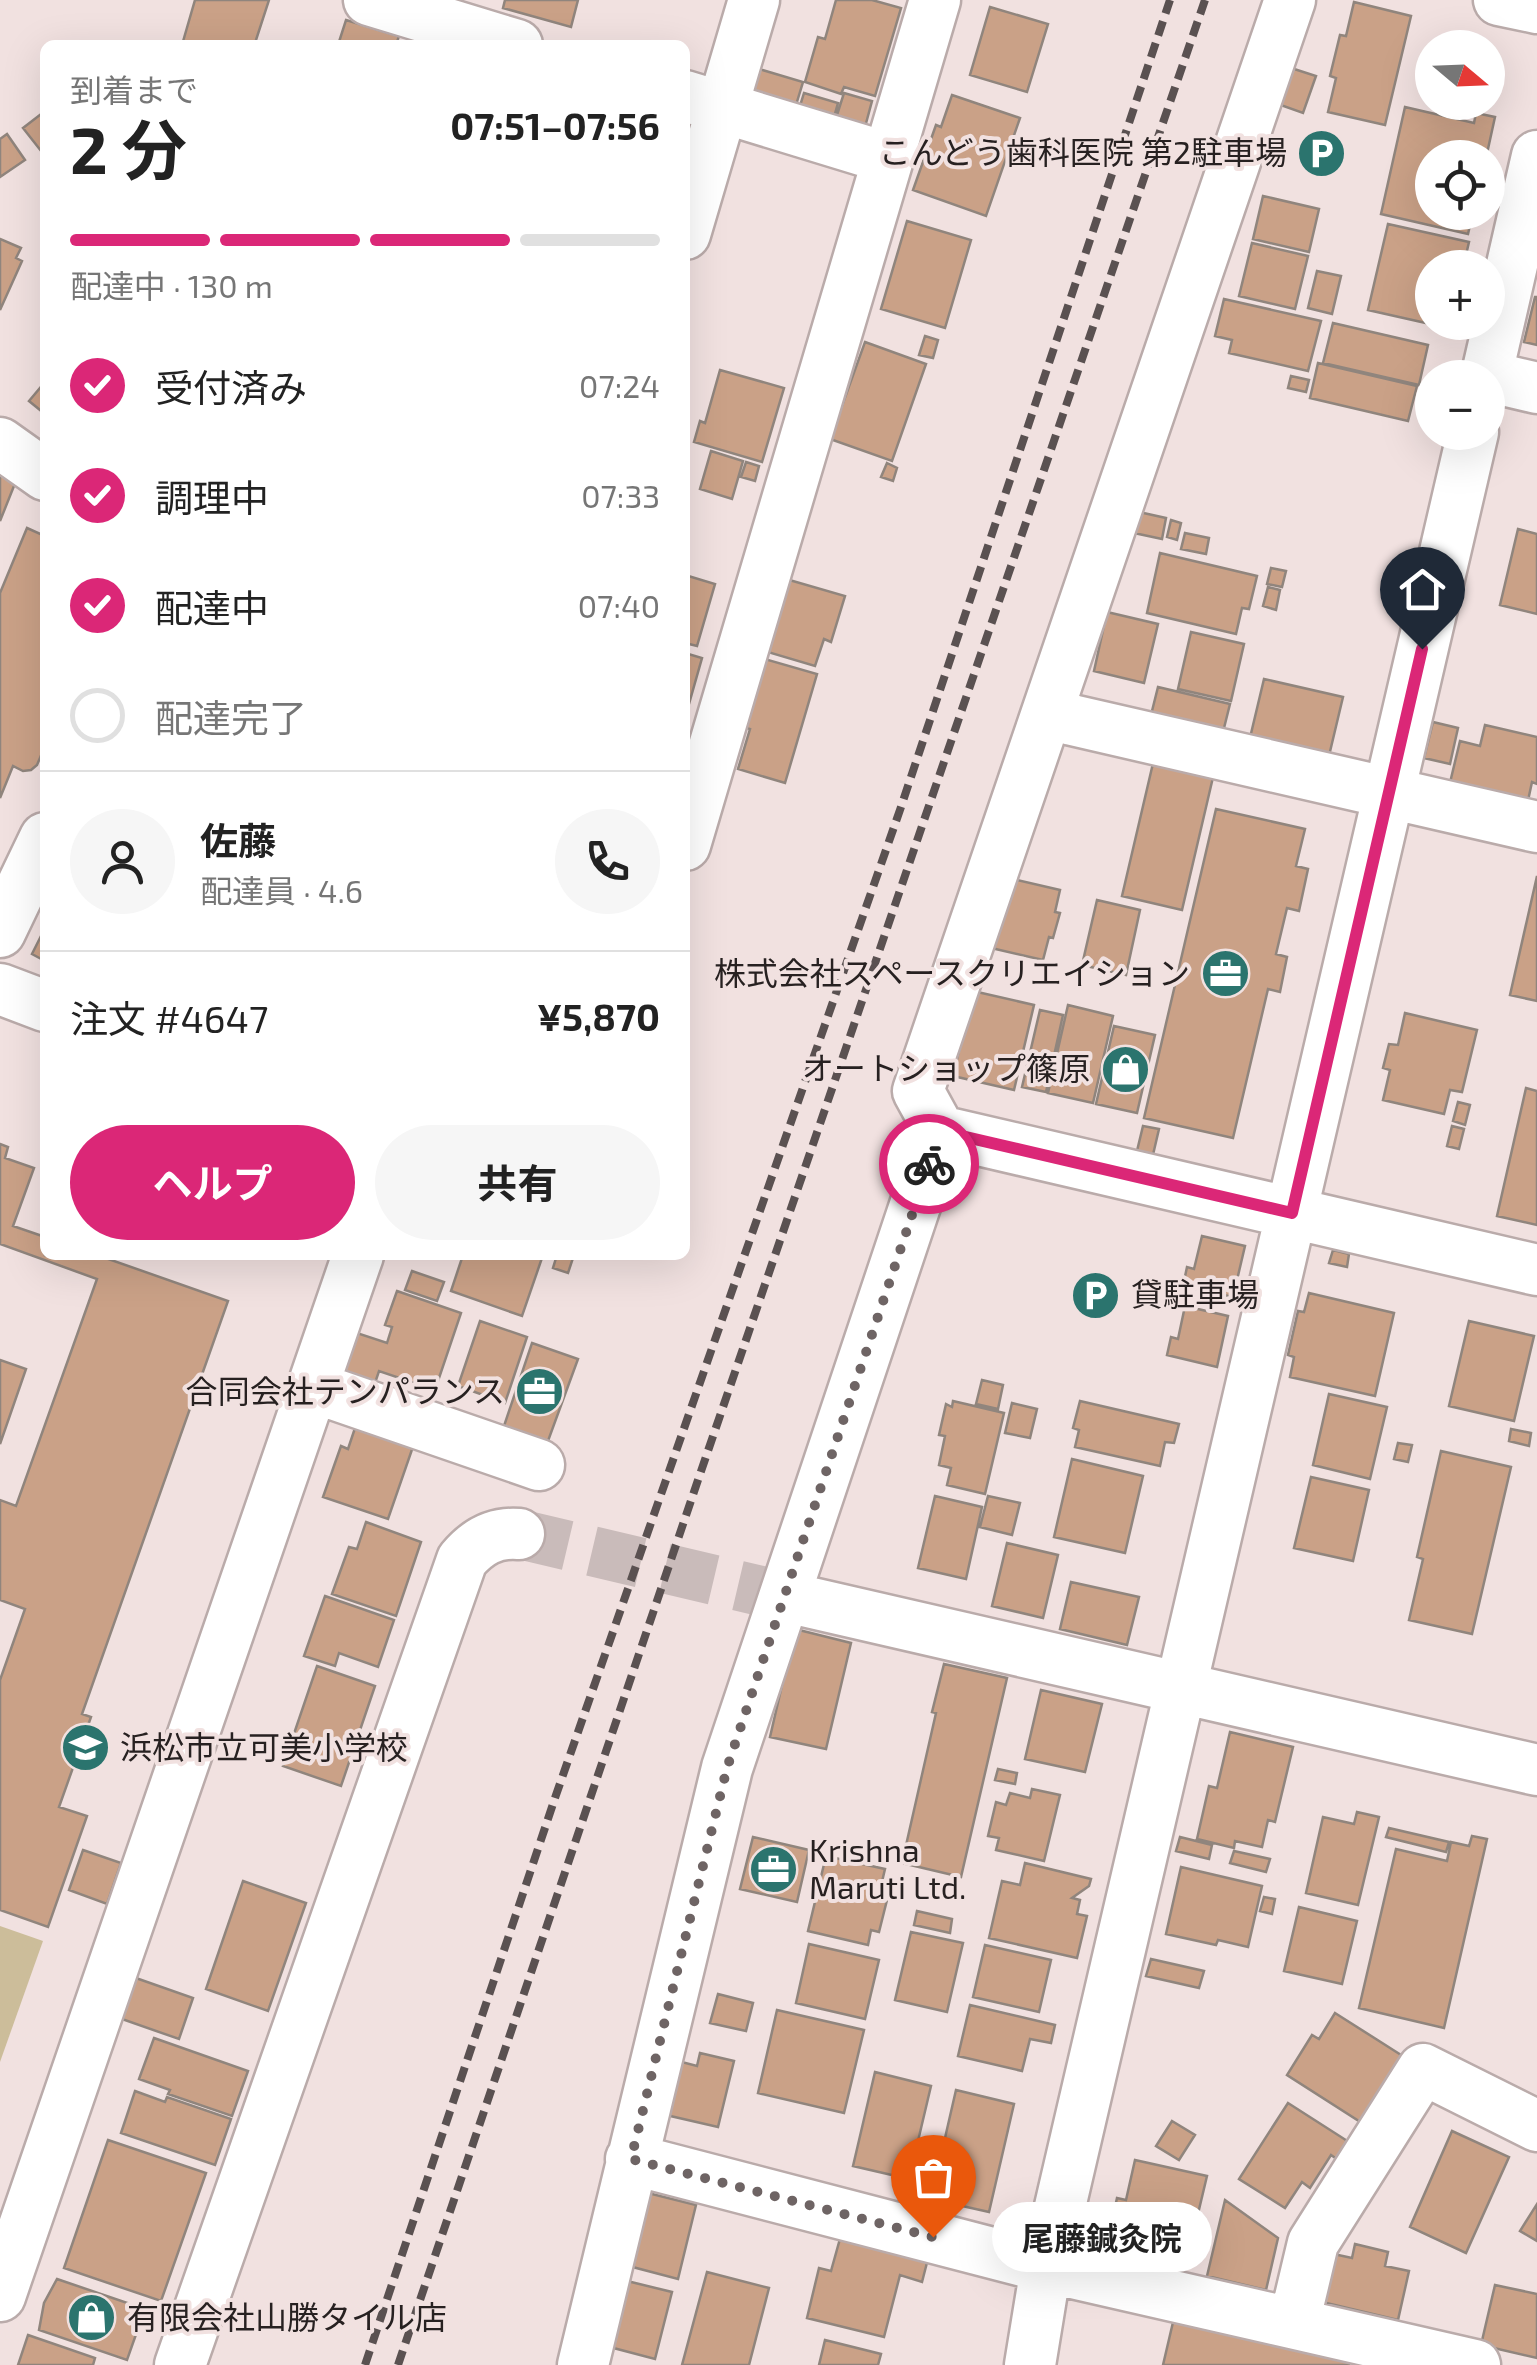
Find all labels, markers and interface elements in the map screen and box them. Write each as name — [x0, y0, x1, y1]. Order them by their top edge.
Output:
north arrow — [1415, 30, 1505, 120]
map controls — [1415, 30, 1505, 450]
text: 到着まで — [70, 70, 198, 108]
text: 07:51–07:56 — [450, 102, 660, 148]
text: 2 分 — [70, 109, 187, 187]
parking icon: こんどう歯科医院 第2駐車場 — [1296, 127, 1348, 179]
place label: こんどう歯科医院 第2駐車場 — [879, 132, 1287, 170]
button: locate — [1415, 140, 1505, 230]
button: + — [1415, 250, 1505, 340]
text: 配達中 · 130 m — [70, 266, 273, 304]
icon: check — [70, 358, 125, 413]
button: − — [1415, 360, 1505, 450]
text: 受付済み — [155, 364, 307, 410]
text: 07:24 — [579, 366, 660, 404]
icon: check — [70, 468, 125, 523]
text: 調理中 — [155, 474, 269, 520]
text: 07:33 — [581, 476, 660, 514]
pin — [1380, 547, 1465, 650]
icon: home — [1395, 562, 1450, 617]
icon: check — [70, 578, 125, 633]
text: 配達中 — [155, 584, 269, 630]
text: 07:40 — [578, 586, 660, 624]
text: 配達完了 — [155, 694, 307, 740]
button: person — [70, 809, 175, 914]
button: phone — [555, 809, 660, 914]
text: 佐藤 — [200, 817, 276, 863]
text: 配達員 · 4.6 — [200, 871, 363, 909]
office icon: 株式会社スペースクリエイション — [1199, 948, 1251, 1000]
place label: 株式会社スペースクリエイション — [714, 953, 1190, 991]
text: ¥5,870 — [537, 993, 660, 1039]
text: 注文 #4647 — [70, 995, 268, 1041]
shop icon: オートショップ篠原 — [1099, 1043, 1151, 1095]
place label: オートショップ篠原 — [802, 1048, 1090, 1086]
courier — [879, 1114, 979, 1214]
button: ヘルプ — [70, 1125, 355, 1240]
button: 共有 — [375, 1125, 660, 1240]
icon: bike — [902, 1137, 957, 1192]
parking icon: 貸駐車場 — [1070, 1269, 1122, 1321]
place label: 貸駐車場 — [1131, 1274, 1259, 1312]
office icon: 合同会社テンパランス — [514, 1366, 566, 1418]
place label: 合同会社テンパランス — [186, 1371, 505, 1409]
school or university icon: 浜松市立可美小学校 — [59, 1722, 111, 1774]
place label: 浜松市立可美小学校 — [120, 1727, 408, 1765]
place label: Krishna Maruti Ltd. — [809, 1830, 966, 1905]
office icon: Krishna Maruti Ltd. — [748, 1843, 800, 1895]
pin — [891, 2135, 976, 2238]
icon: bag — [906, 2150, 961, 2205]
callout: 尾藤鍼灸院 — [993, 2202, 1213, 2272]
text: 尾藤鍼灸院 — [1022, 2218, 1182, 2256]
shop icon: 有限会社山勝タイル店 — [66, 2292, 118, 2344]
place label: 有限会社山勝タイル店 — [127, 2297, 447, 2335]

